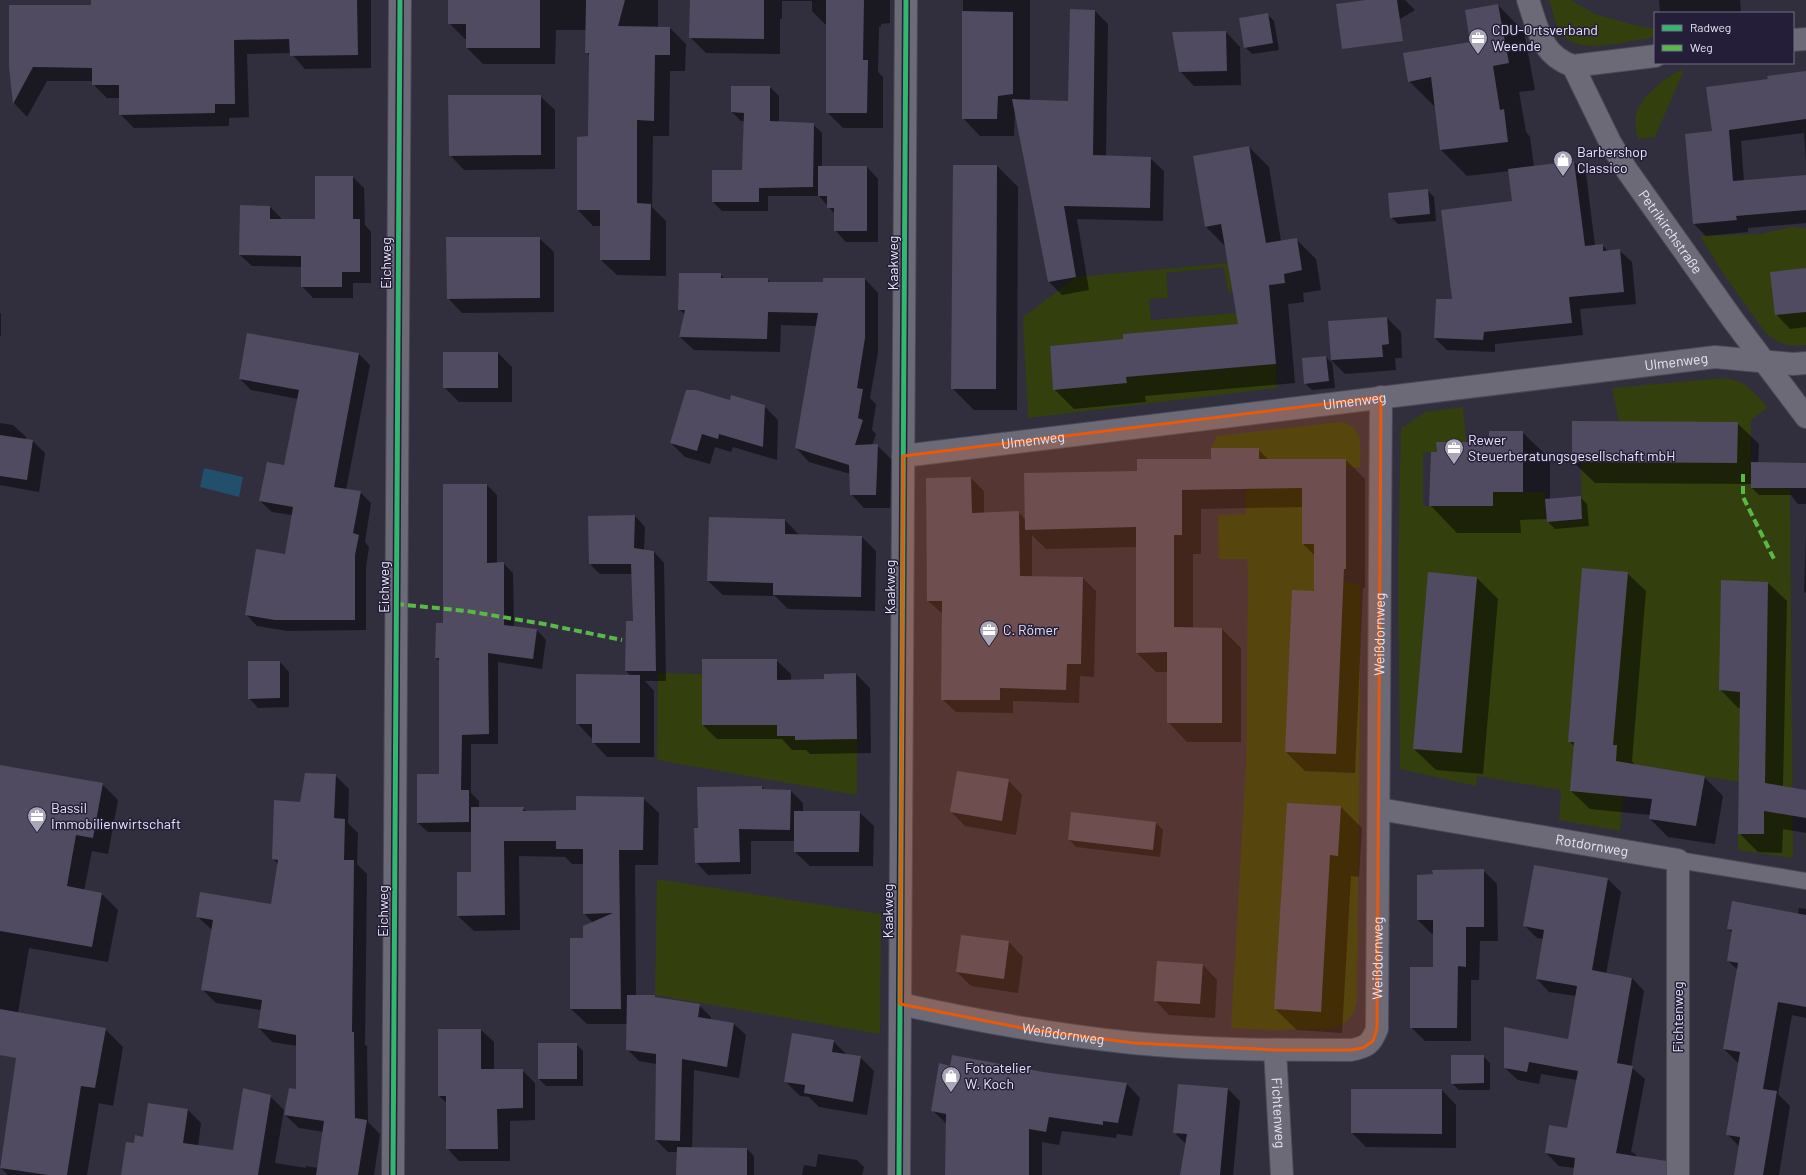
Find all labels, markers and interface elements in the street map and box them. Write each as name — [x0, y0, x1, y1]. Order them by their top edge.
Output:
legend — [1654, 12, 1794, 64]
text: Radweg — [1690, 20, 1731, 34]
place label: CDU-Ortsverband Weende — [1492, 21, 1598, 54]
office icon: CDU-Ortsverband Weende — [1467, 27, 1489, 55]
text: Weg — [1690, 40, 1713, 54]
place label: Barbershop Classico — [1577, 143, 1648, 176]
shop icon: Barbershop Classico — [1552, 149, 1574, 177]
street label: Petrikirchstraße — [1635, 186, 1707, 277]
street label: Kaakweg — [884, 236, 901, 290]
street label: Eichweg — [377, 237, 394, 289]
street label: Ulmenweg — [1644, 349, 1709, 374]
street label: Ulmenweg — [1322, 388, 1387, 413]
street label: Ulmenweg — [1000, 427, 1066, 452]
place label: Rewer Steuerberatungsgesellschaft mbH — [1468, 431, 1675, 464]
office icon: Rewer Steuerberatungsgesellschaft mbH — [1443, 437, 1465, 465]
street label: Kaakweg — [881, 560, 898, 614]
street label: Eichweg — [375, 561, 392, 613]
street label: Weißdornweg — [1370, 593, 1388, 676]
office icon: C. Römer — [978, 619, 1000, 647]
place label: C. Römer — [1003, 621, 1058, 638]
place label: Bassil Immobilienwirtschaft — [51, 799, 181, 832]
office icon: Bassil Immobilienwirtschaft — [26, 805, 48, 833]
street label: Rotdornweg — [1554, 830, 1630, 859]
street label: Kaakweg — [879, 884, 896, 938]
street label: Eichweg — [374, 885, 391, 937]
street label: Weißdornweg — [1368, 917, 1386, 1000]
street label: Fichtenweg — [1669, 982, 1686, 1052]
street label: Weißdornweg — [1021, 1019, 1106, 1048]
place label: Fotoatelier W. Koch — [965, 1059, 1031, 1092]
shop icon: Fotoatelier W. Koch — [940, 1065, 962, 1093]
street label: Fichtenweg — [1269, 1077, 1289, 1149]

